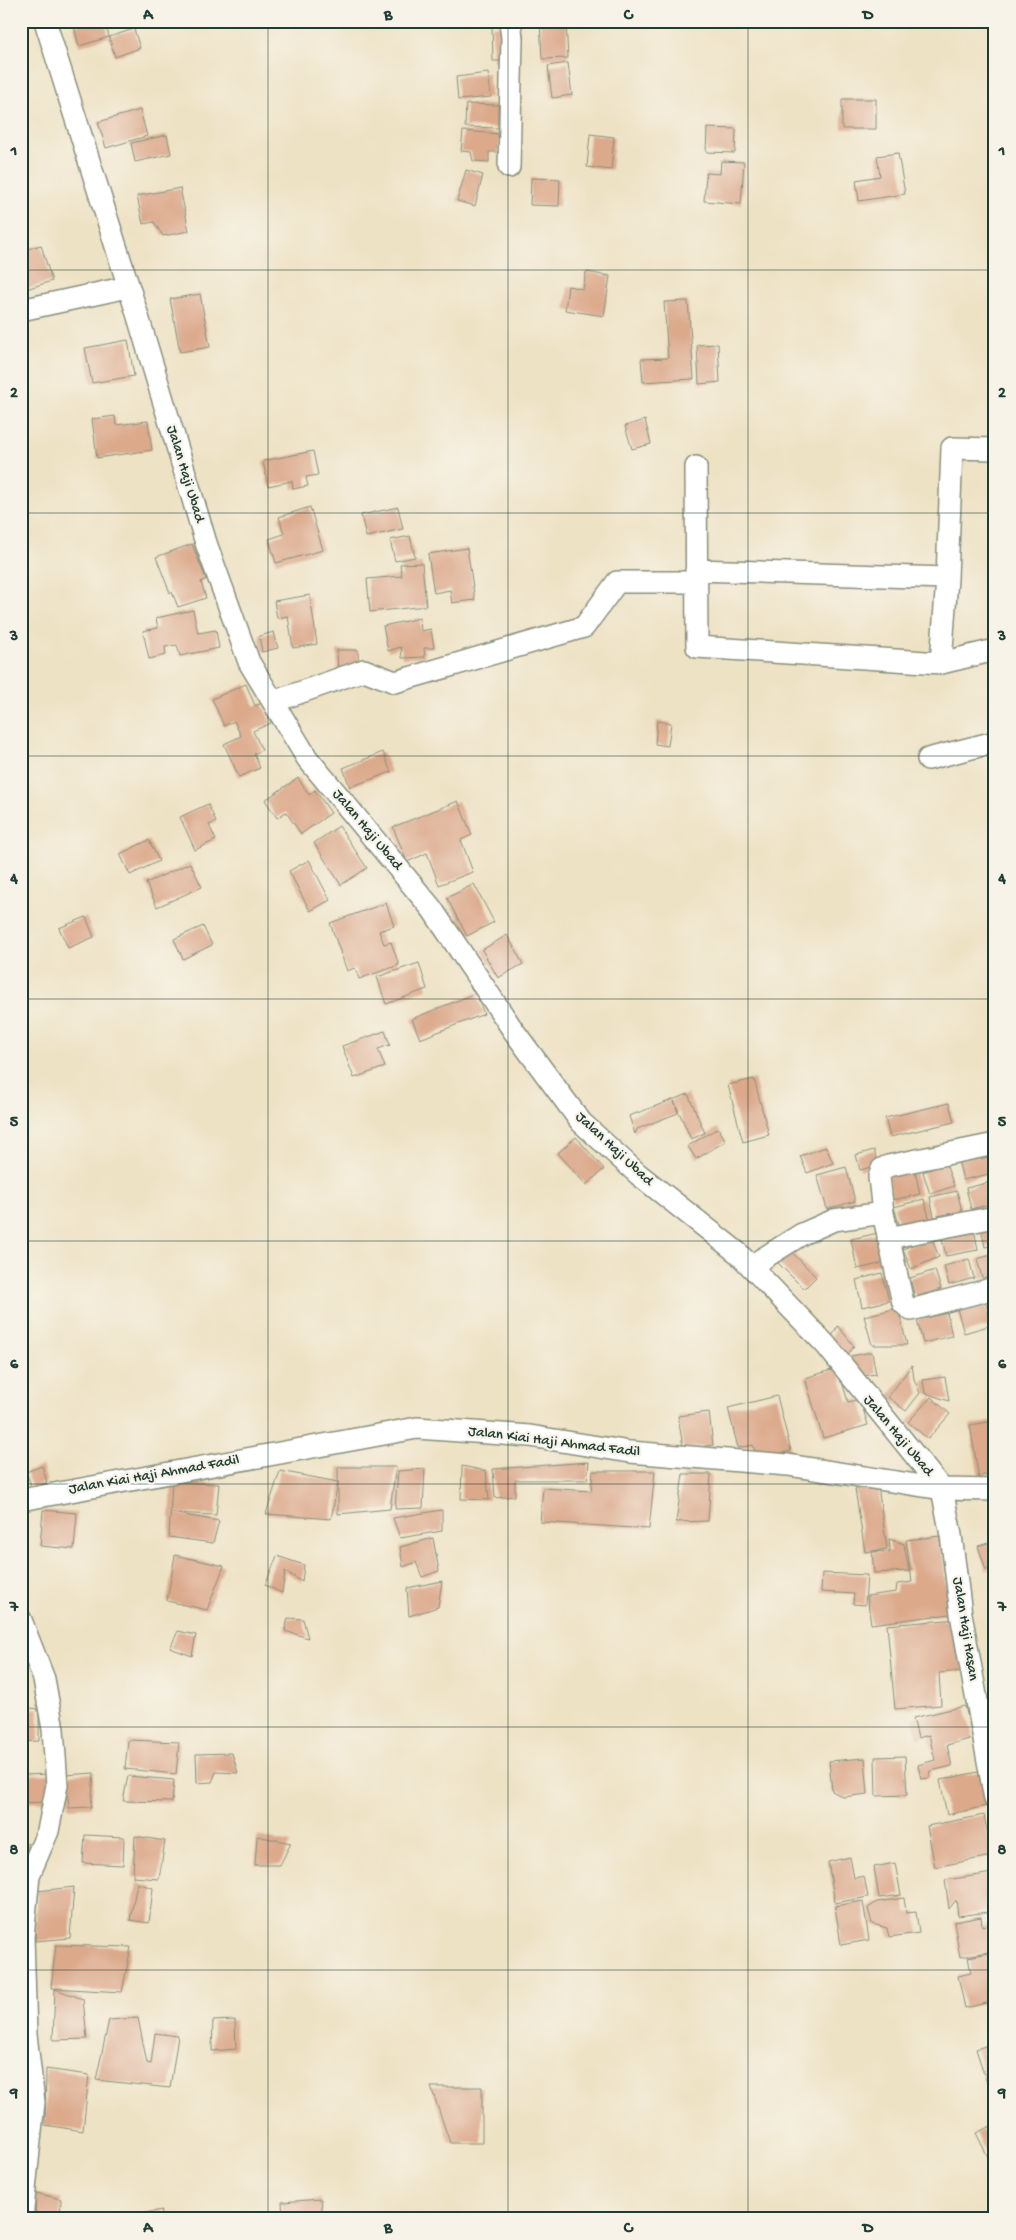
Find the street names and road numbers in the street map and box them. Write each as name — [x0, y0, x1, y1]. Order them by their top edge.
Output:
street label: Jalan Haji Ubad — [162, 423, 209, 526]
street label: Jalan Haji Ubad — [328, 786, 407, 875]
street label: Jalan Haji Ubad — [571, 1108, 658, 1191]
street label: Jalan Haji Ubad — [859, 1392, 938, 1481]
street label: Jalan Kiai Haji Ahmad Fadil — [467, 1423, 641, 1461]
street label: Jalan Kiai Haji Ahmad Fadil — [67, 1451, 241, 1499]
street label: Jalan Haji Hasan — [948, 1576, 982, 1682]

